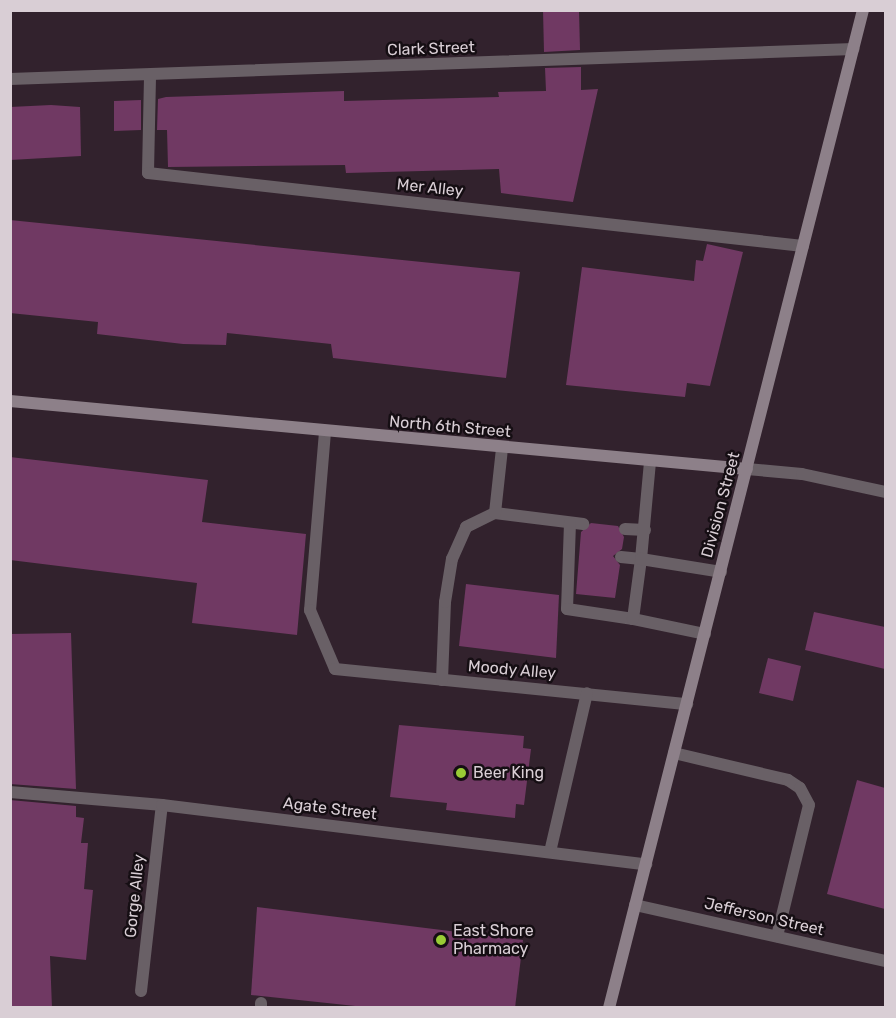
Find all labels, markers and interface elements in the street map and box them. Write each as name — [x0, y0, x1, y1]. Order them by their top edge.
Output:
street label: Clark Street — [387, 38, 475, 60]
street label: Mer Alley — [395, 175, 465, 201]
street label: North 6th Street — [388, 412, 512, 442]
street label: Division Street — [698, 450, 744, 560]
street label: Moody Alley — [467, 657, 557, 683]
place label: Beer King — [473, 763, 544, 783]
marker: Beer King — [454, 766, 468, 780]
street label: Agate Street — [282, 794, 378, 824]
street label: Gorge Alley — [121, 853, 149, 939]
street label: Jefferson Street — [702, 894, 826, 940]
place label: East Shore Pharmacy — [453, 921, 534, 959]
marker: East Shore Pharmacy — [434, 933, 448, 947]

